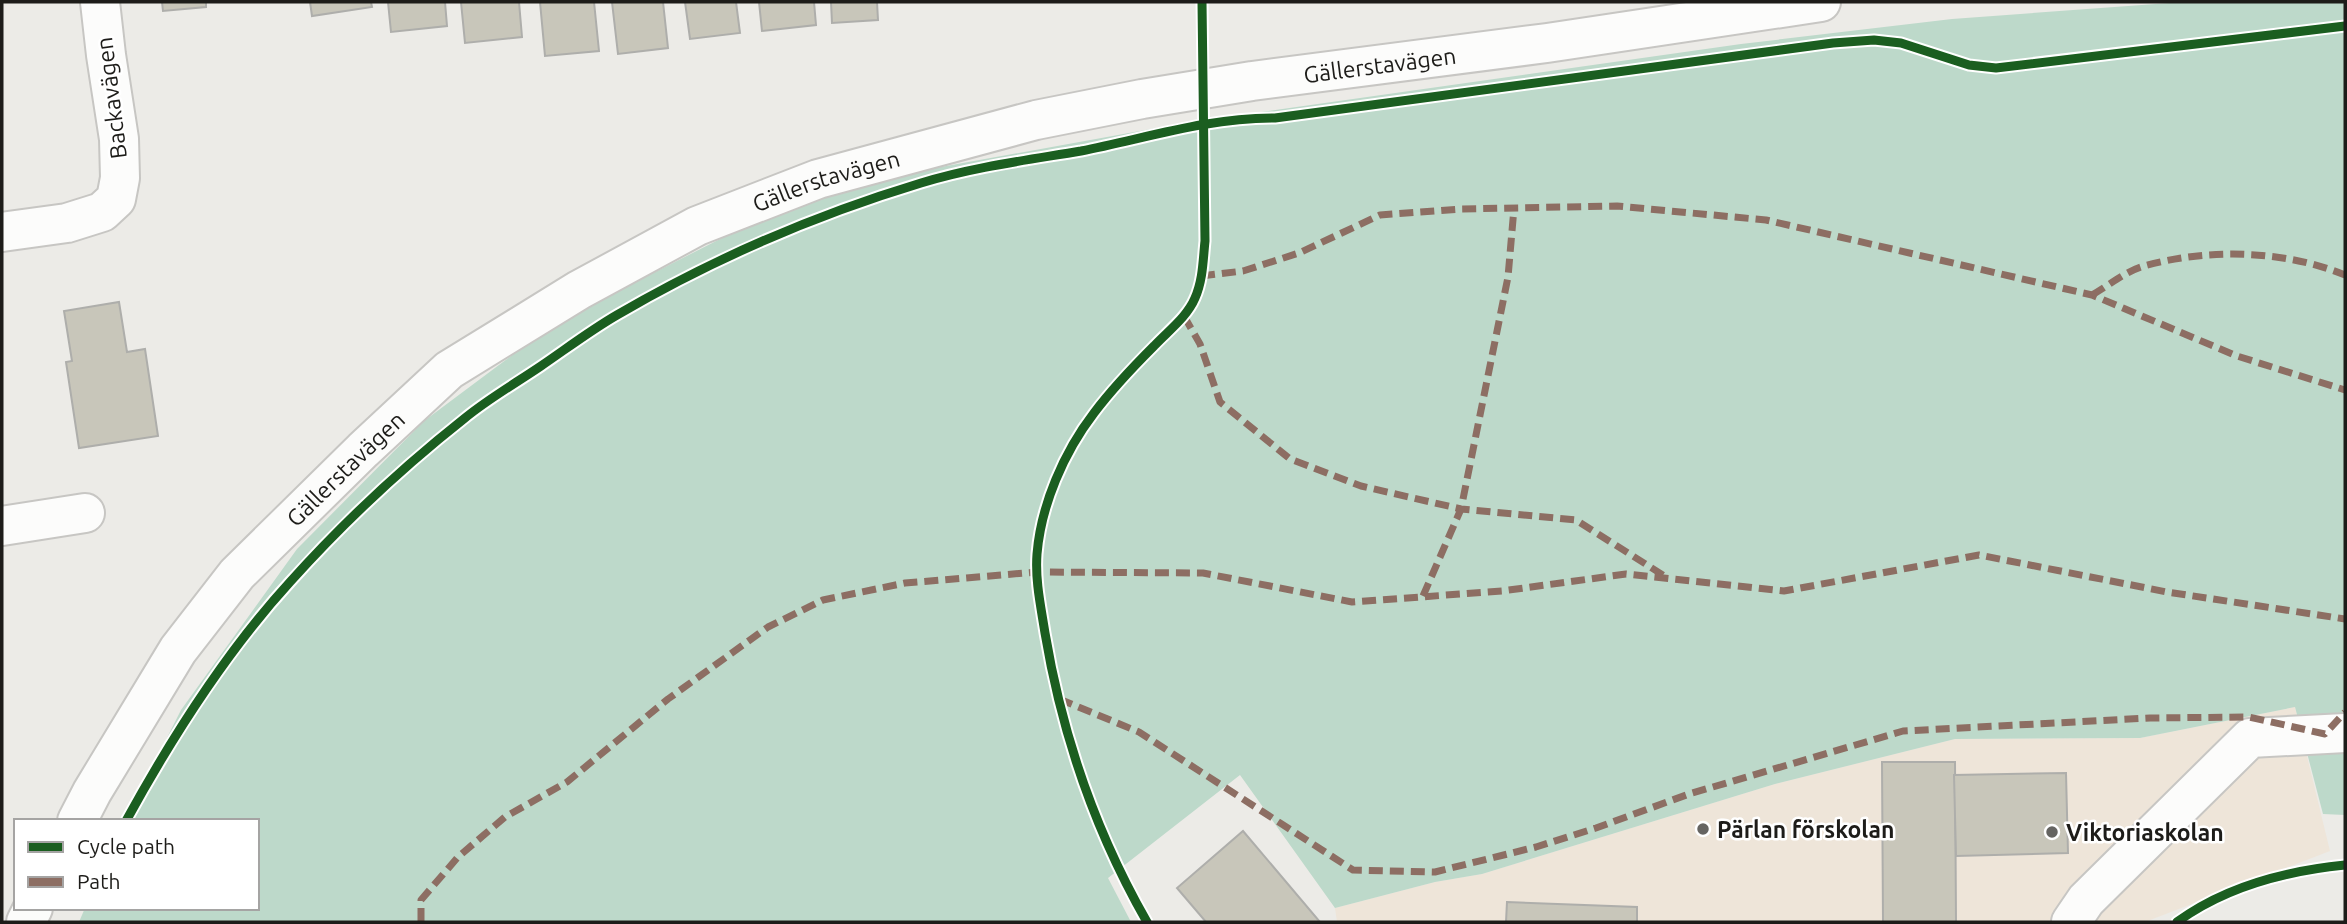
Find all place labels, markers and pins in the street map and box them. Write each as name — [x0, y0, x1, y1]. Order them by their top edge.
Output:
place label: Pärlan förskolan — [1717, 817, 1894, 842]
place label: Viktoriaskolan — [2066, 820, 2224, 845]
marker: Pärlan förskolan — [1695, 821, 1711, 837]
marker: Viktoriaskolan — [2044, 824, 2060, 840]

